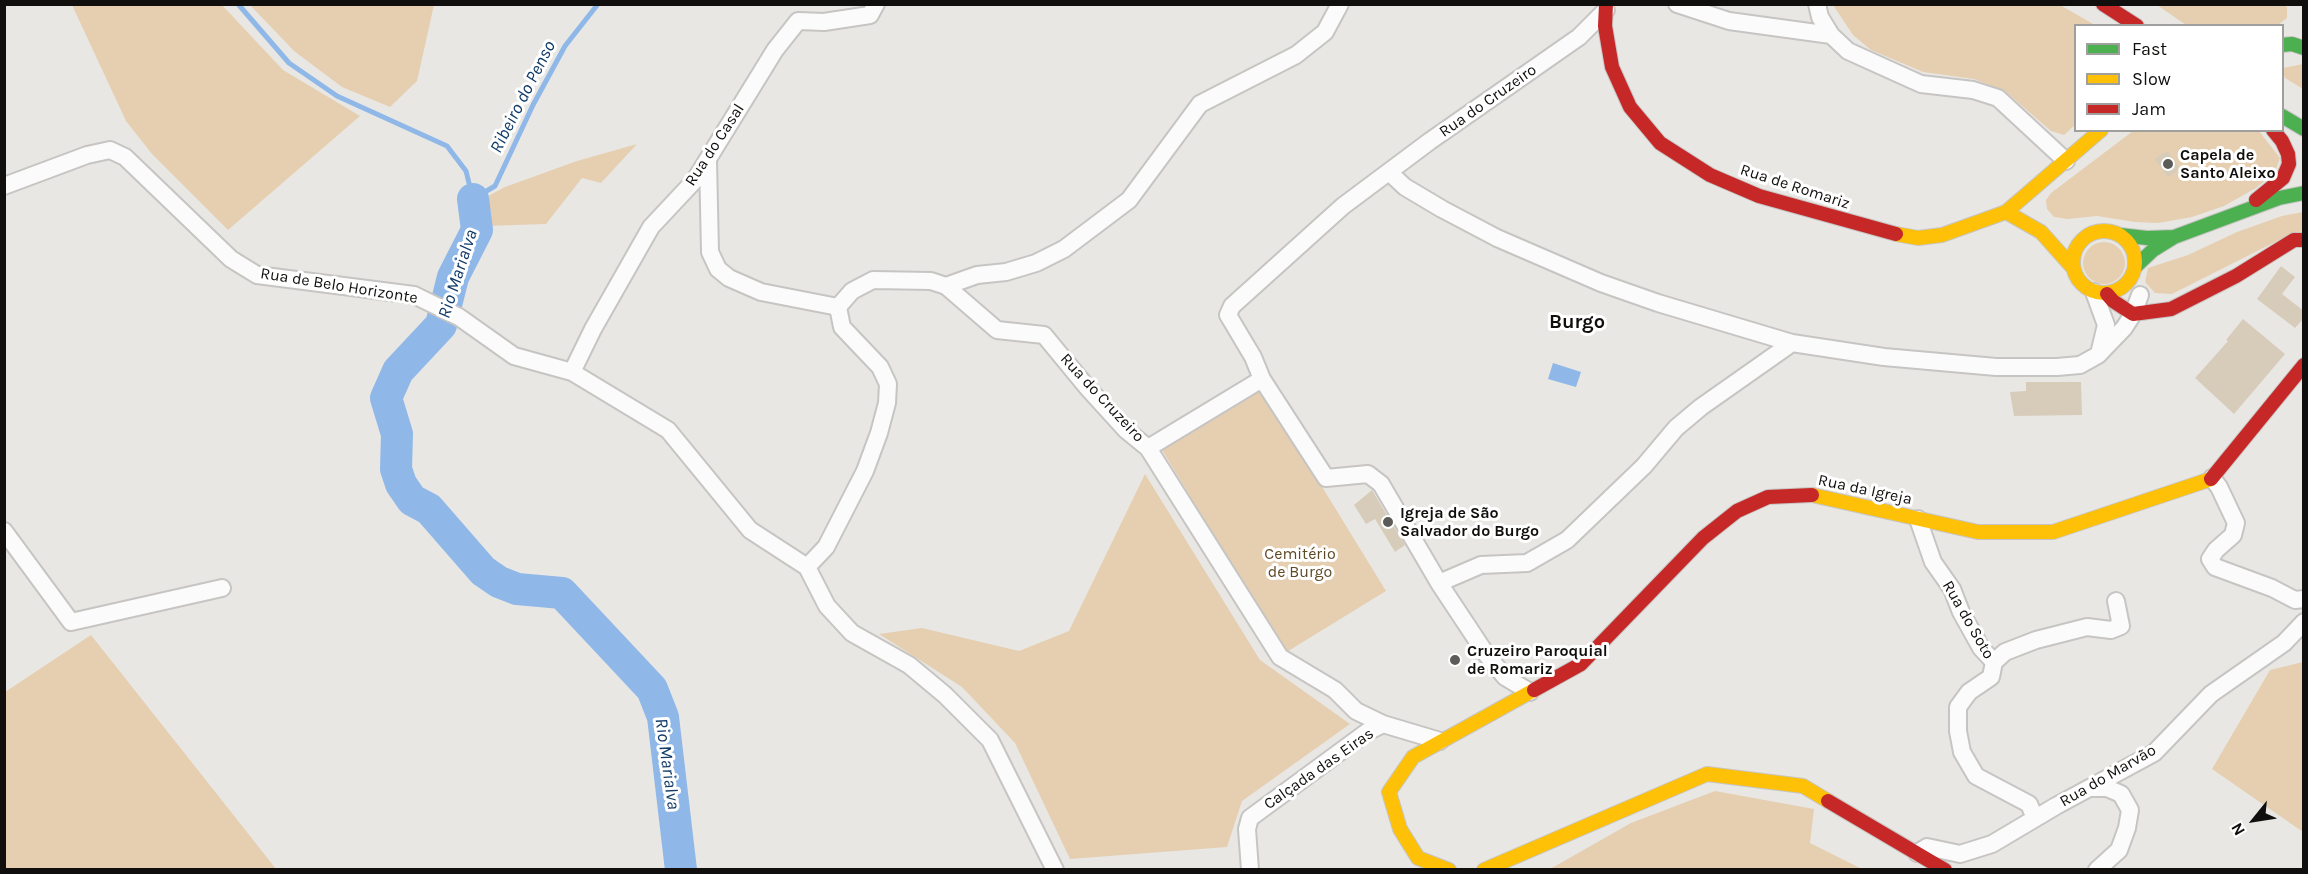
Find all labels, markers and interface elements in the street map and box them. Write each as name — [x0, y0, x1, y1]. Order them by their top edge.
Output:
legend — [2074, 24, 2284, 132]
water label: Ribeiro do Penso — [485, 37, 561, 157]
text: Fast — [2132, 38, 2167, 60]
street label: Rua do Cruzeiro — [1436, 60, 1540, 142]
text: Slow — [2132, 68, 2171, 90]
text: Jam — [2132, 98, 2166, 120]
street label: Rua do Casal — [681, 100, 749, 190]
place label: Capela de Santo Aleixo — [2180, 145, 2275, 183]
marker: Capela de Santo Aleixo — [2161, 157, 2175, 171]
street label: Rua de Romariz — [1738, 160, 1852, 214]
water label: Rio Marialva — [433, 227, 483, 321]
street label: Rua de Belo Horizonte — [259, 264, 419, 308]
district label: Burgo — [1549, 310, 1605, 334]
street label: Rua do Cruzeiro — [1056, 350, 1148, 446]
street label: Rua da Igreja — [1816, 471, 1914, 509]
place label: Igreja de São Salvador do Burgo — [1400, 503, 1539, 541]
marker: Igreja de São Salvador do Burgo — [1381, 515, 1395, 529]
park label: Cemitério de Burgo — [1264, 544, 1336, 582]
street label: Rua do Soto — [1938, 577, 1998, 663]
place label: Cruzeiro Paroquial de Romariz — [1467, 641, 1608, 679]
marker: Cruzeiro Paroquial de Romariz — [1448, 653, 1462, 667]
water label: Rio Marialva — [650, 717, 684, 811]
street label: Calçada das Eiras — [1260, 724, 1378, 814]
street label: Rua do Marvão — [2056, 741, 2160, 811]
north arrow — [2224, 790, 2284, 850]
text: N — [2227, 820, 2249, 839]

